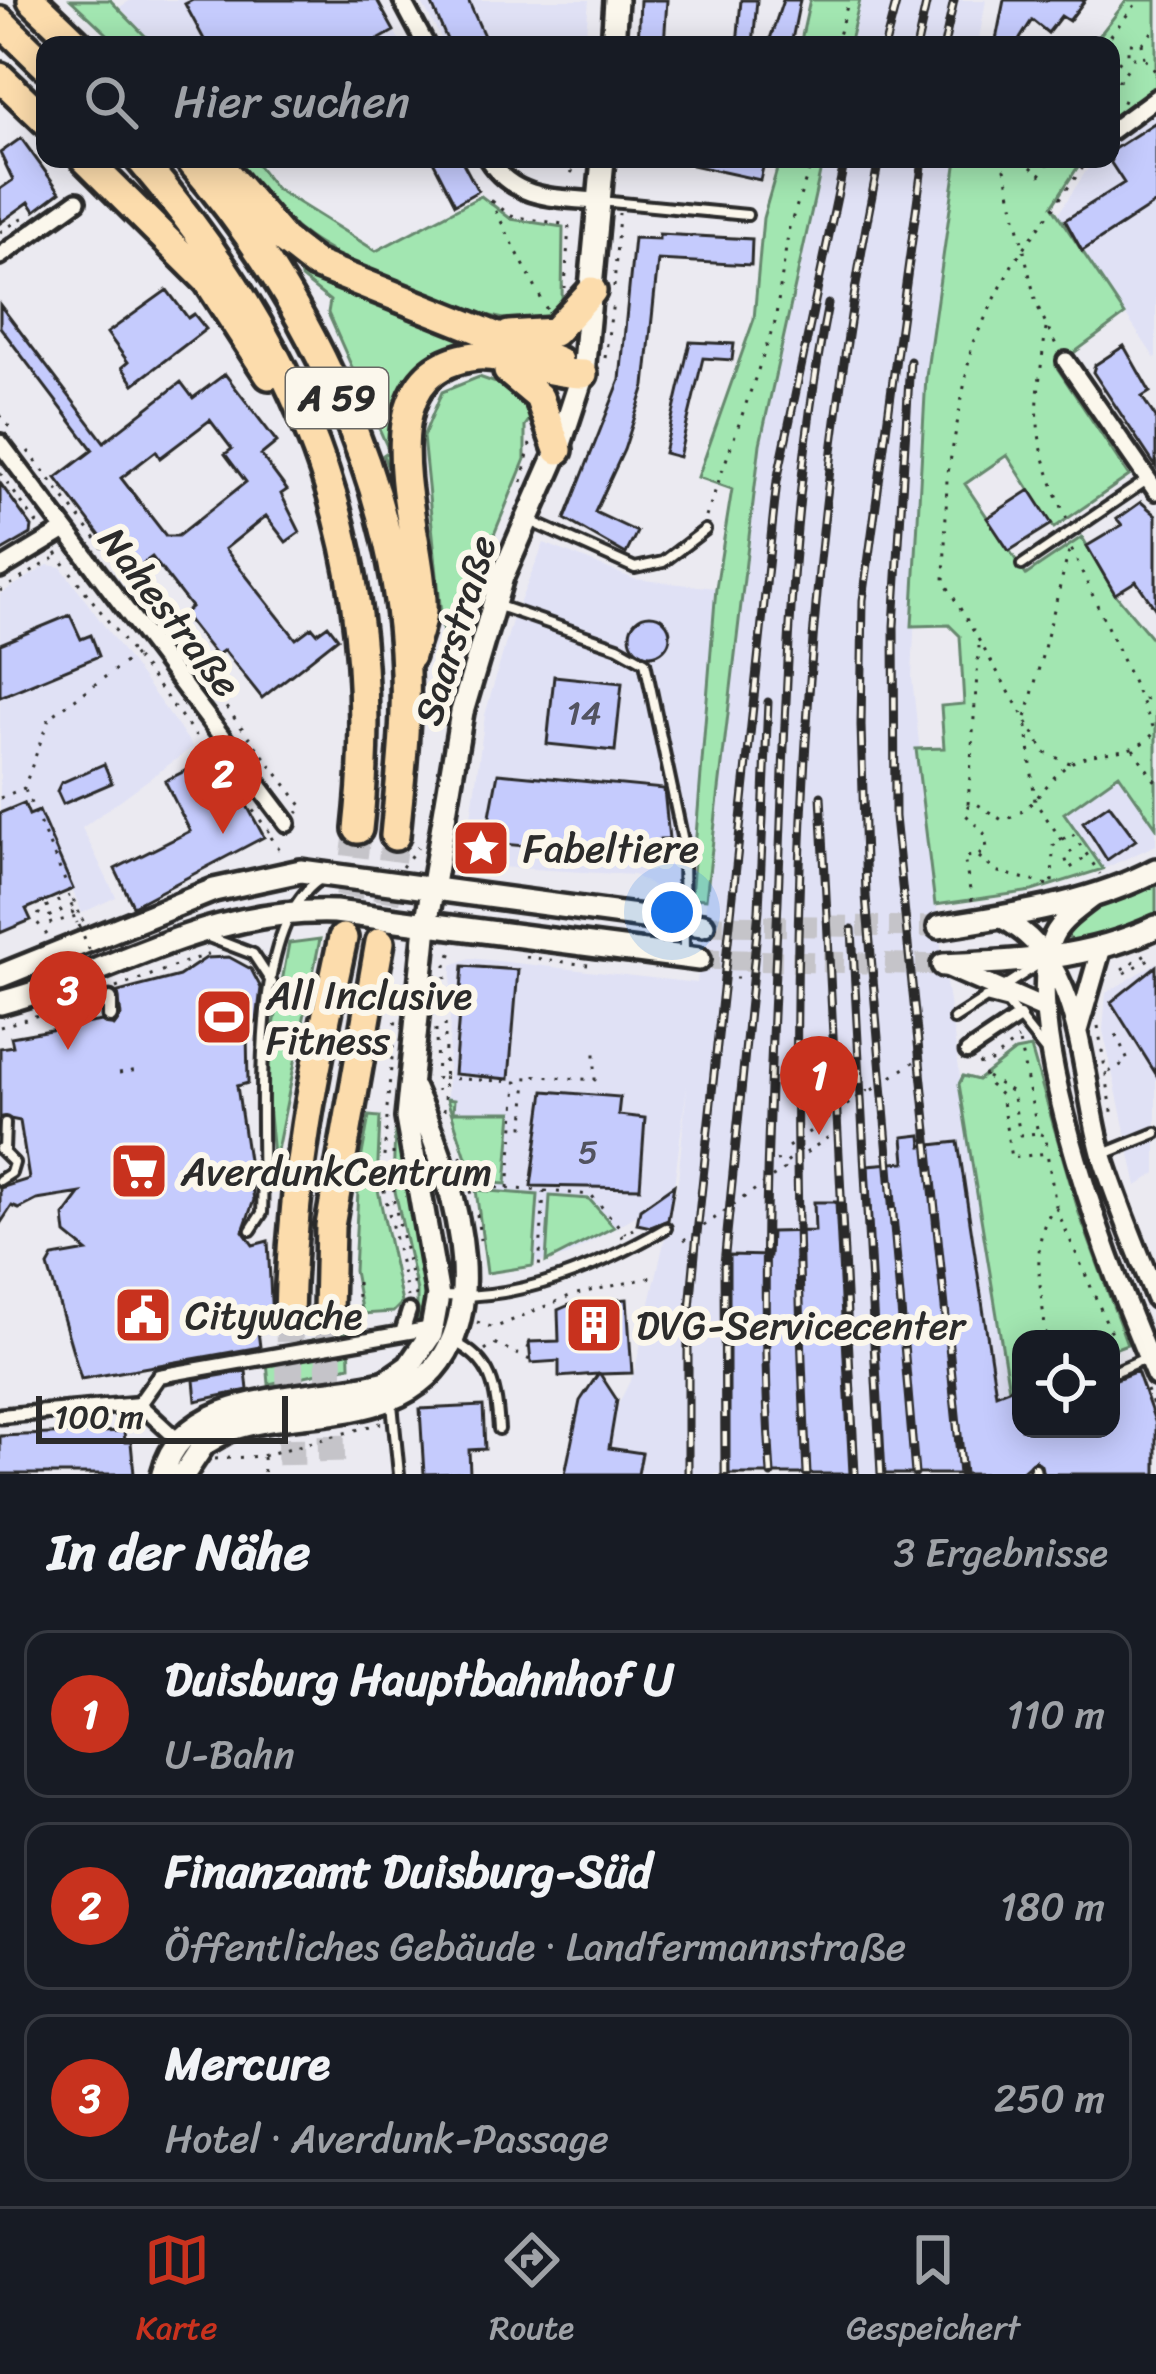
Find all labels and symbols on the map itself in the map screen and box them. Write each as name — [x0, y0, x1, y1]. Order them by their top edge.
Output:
road number: A 59 — [286, 368, 388, 428]
street label: Nahestraße — [80, 511, 260, 713]
street label: Saarstraße — [393, 526, 517, 734]
house number: 14 — [567, 684, 601, 742]
pin: 2 — [184, 735, 262, 834]
place label: Fabeltiere — [523, 814, 699, 883]
place icon: Fabeltiere — [450, 817, 512, 879]
your location — [642, 882, 702, 942]
pin: 3 — [29, 951, 107, 1050]
place label: All Inclusive Fitness — [265, 961, 473, 1075]
sports icon: All Inclusive Fitness — [193, 986, 255, 1048]
pin: 1 — [780, 1036, 858, 1135]
house number: 5 — [578, 1123, 598, 1181]
place label: AverdunkCentrum — [180, 1137, 492, 1206]
supermarket icon: AverdunkCentrum — [108, 1140, 170, 1202]
place label: Citywache — [185, 1281, 363, 1350]
public building icon: Citywache — [112, 1284, 174, 1346]
place label: DVG-Servicecenter — [636, 1291, 967, 1360]
building icon: DVG-Servicecenter — [563, 1294, 625, 1356]
scale bar — [36, 1390, 288, 1443]

